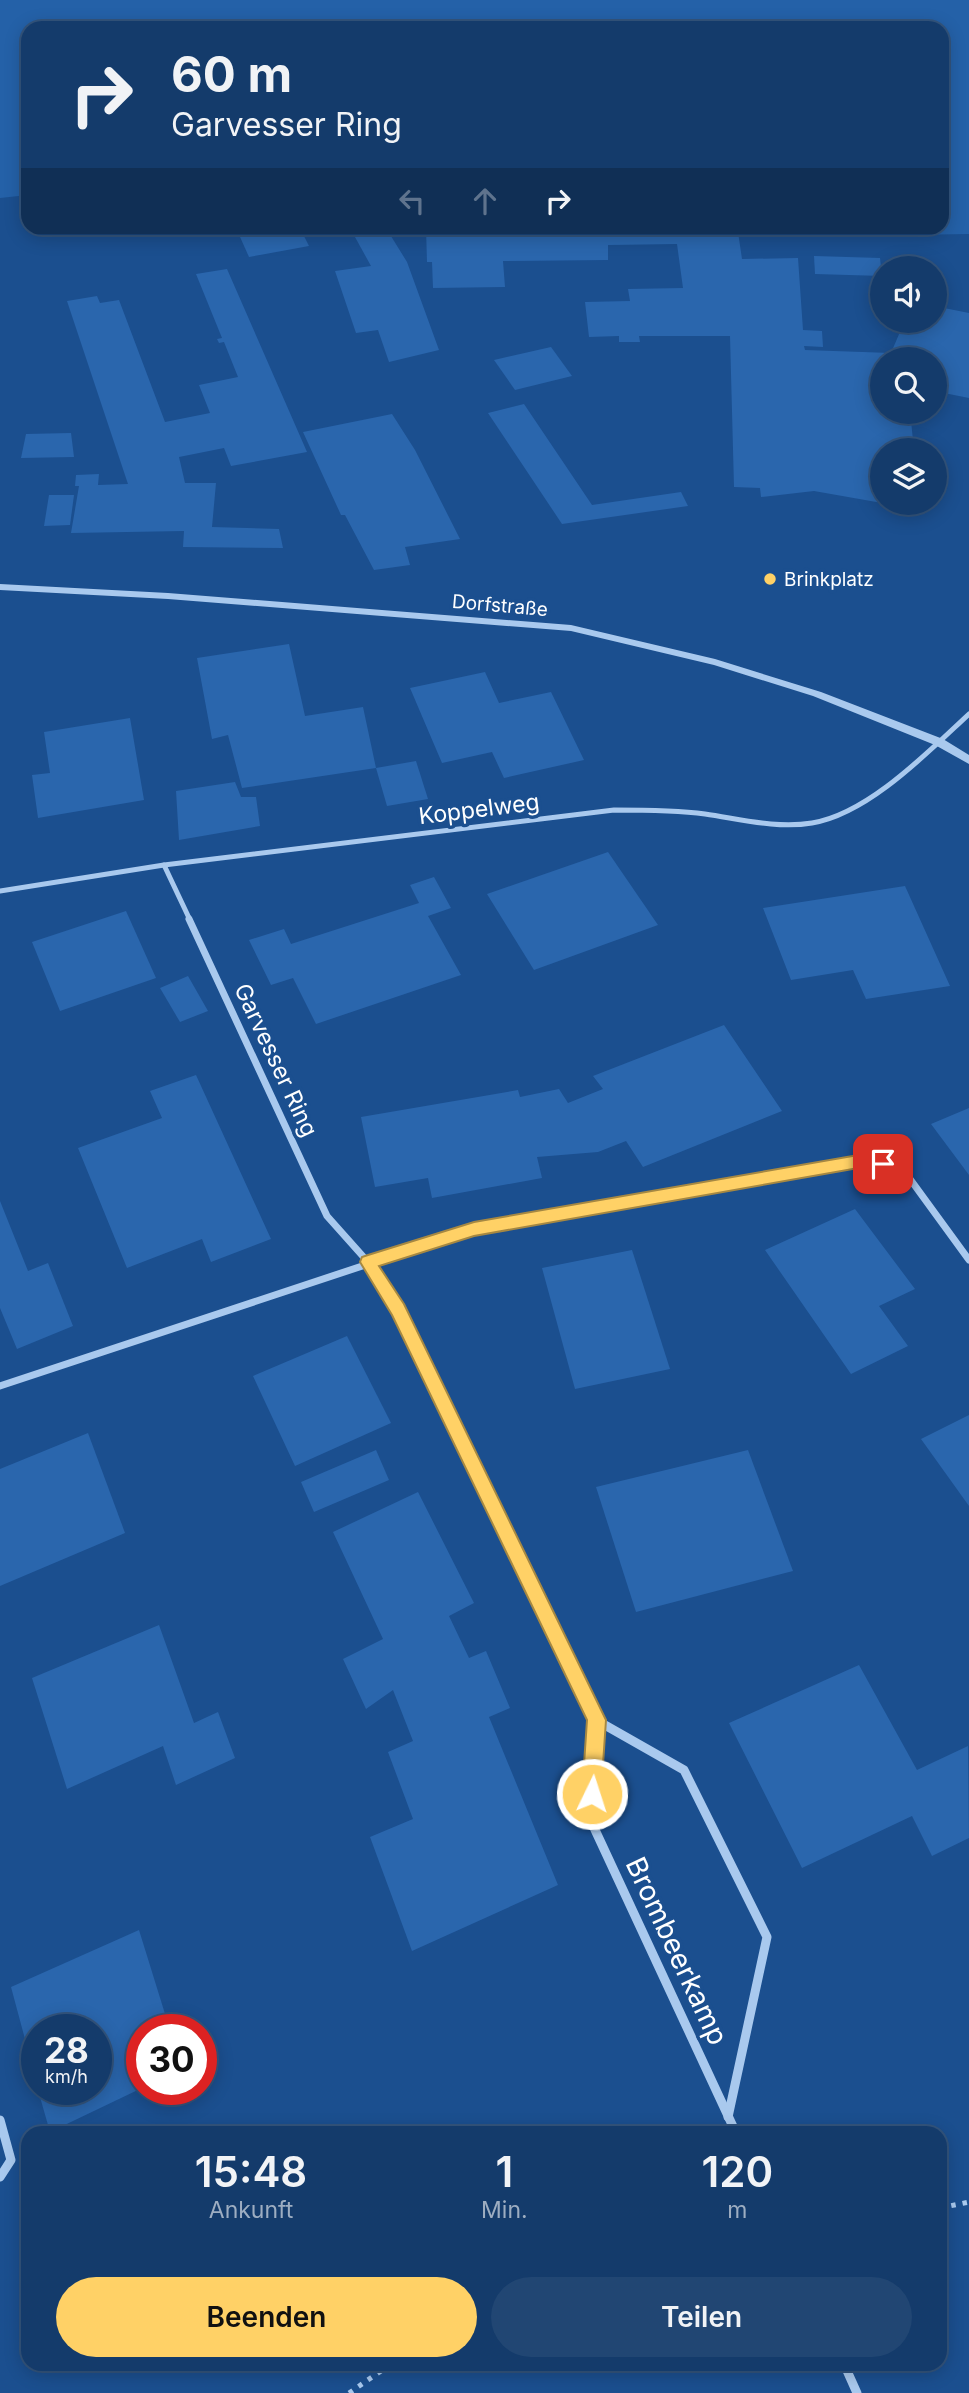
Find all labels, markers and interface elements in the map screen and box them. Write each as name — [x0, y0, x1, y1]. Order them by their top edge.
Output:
text: 60 m — [171, 45, 292, 104]
icon: right — [56, 49, 147, 140]
text: Garvesser Ring — [171, 105, 402, 144]
icon: left — [393, 182, 431, 220]
icon: ahead — [466, 182, 504, 220]
icon: right — [539, 182, 577, 220]
map controls — [870, 256, 947, 515]
button: sound — [870, 256, 947, 333]
button: search — [870, 347, 947, 424]
button: layers — [870, 438, 947, 515]
place label: Brinkplatz — [784, 568, 874, 591]
marker: Brinkplatz — [762, 571, 778, 587]
street label: Dorfstraße — [451, 590, 549, 621]
street label: Koppelweg — [417, 788, 541, 830]
street label: Garvesser Ring — [228, 979, 324, 1141]
pin — [853, 1134, 913, 1194]
icon: arrive — [864, 1145, 902, 1183]
position arrow — [555, 1757, 629, 1831]
street label: Brombeerkamp — [619, 1852, 735, 2050]
speed limit sign: 30 — [126, 2014, 217, 2105]
text: 28 — [44, 2029, 89, 2071]
text: km/h — [45, 2066, 88, 2087]
text: 15:48 — [195, 2146, 307, 2197]
text: 1 — [495, 2146, 513, 2197]
text: 120 — [701, 2146, 773, 2197]
text: Ankunft — [209, 2196, 293, 2224]
text: Min. — [481, 2196, 528, 2224]
text: m — [727, 2196, 747, 2224]
button: Beenden — [56, 2277, 477, 2357]
button: Teilen — [491, 2277, 912, 2357]

